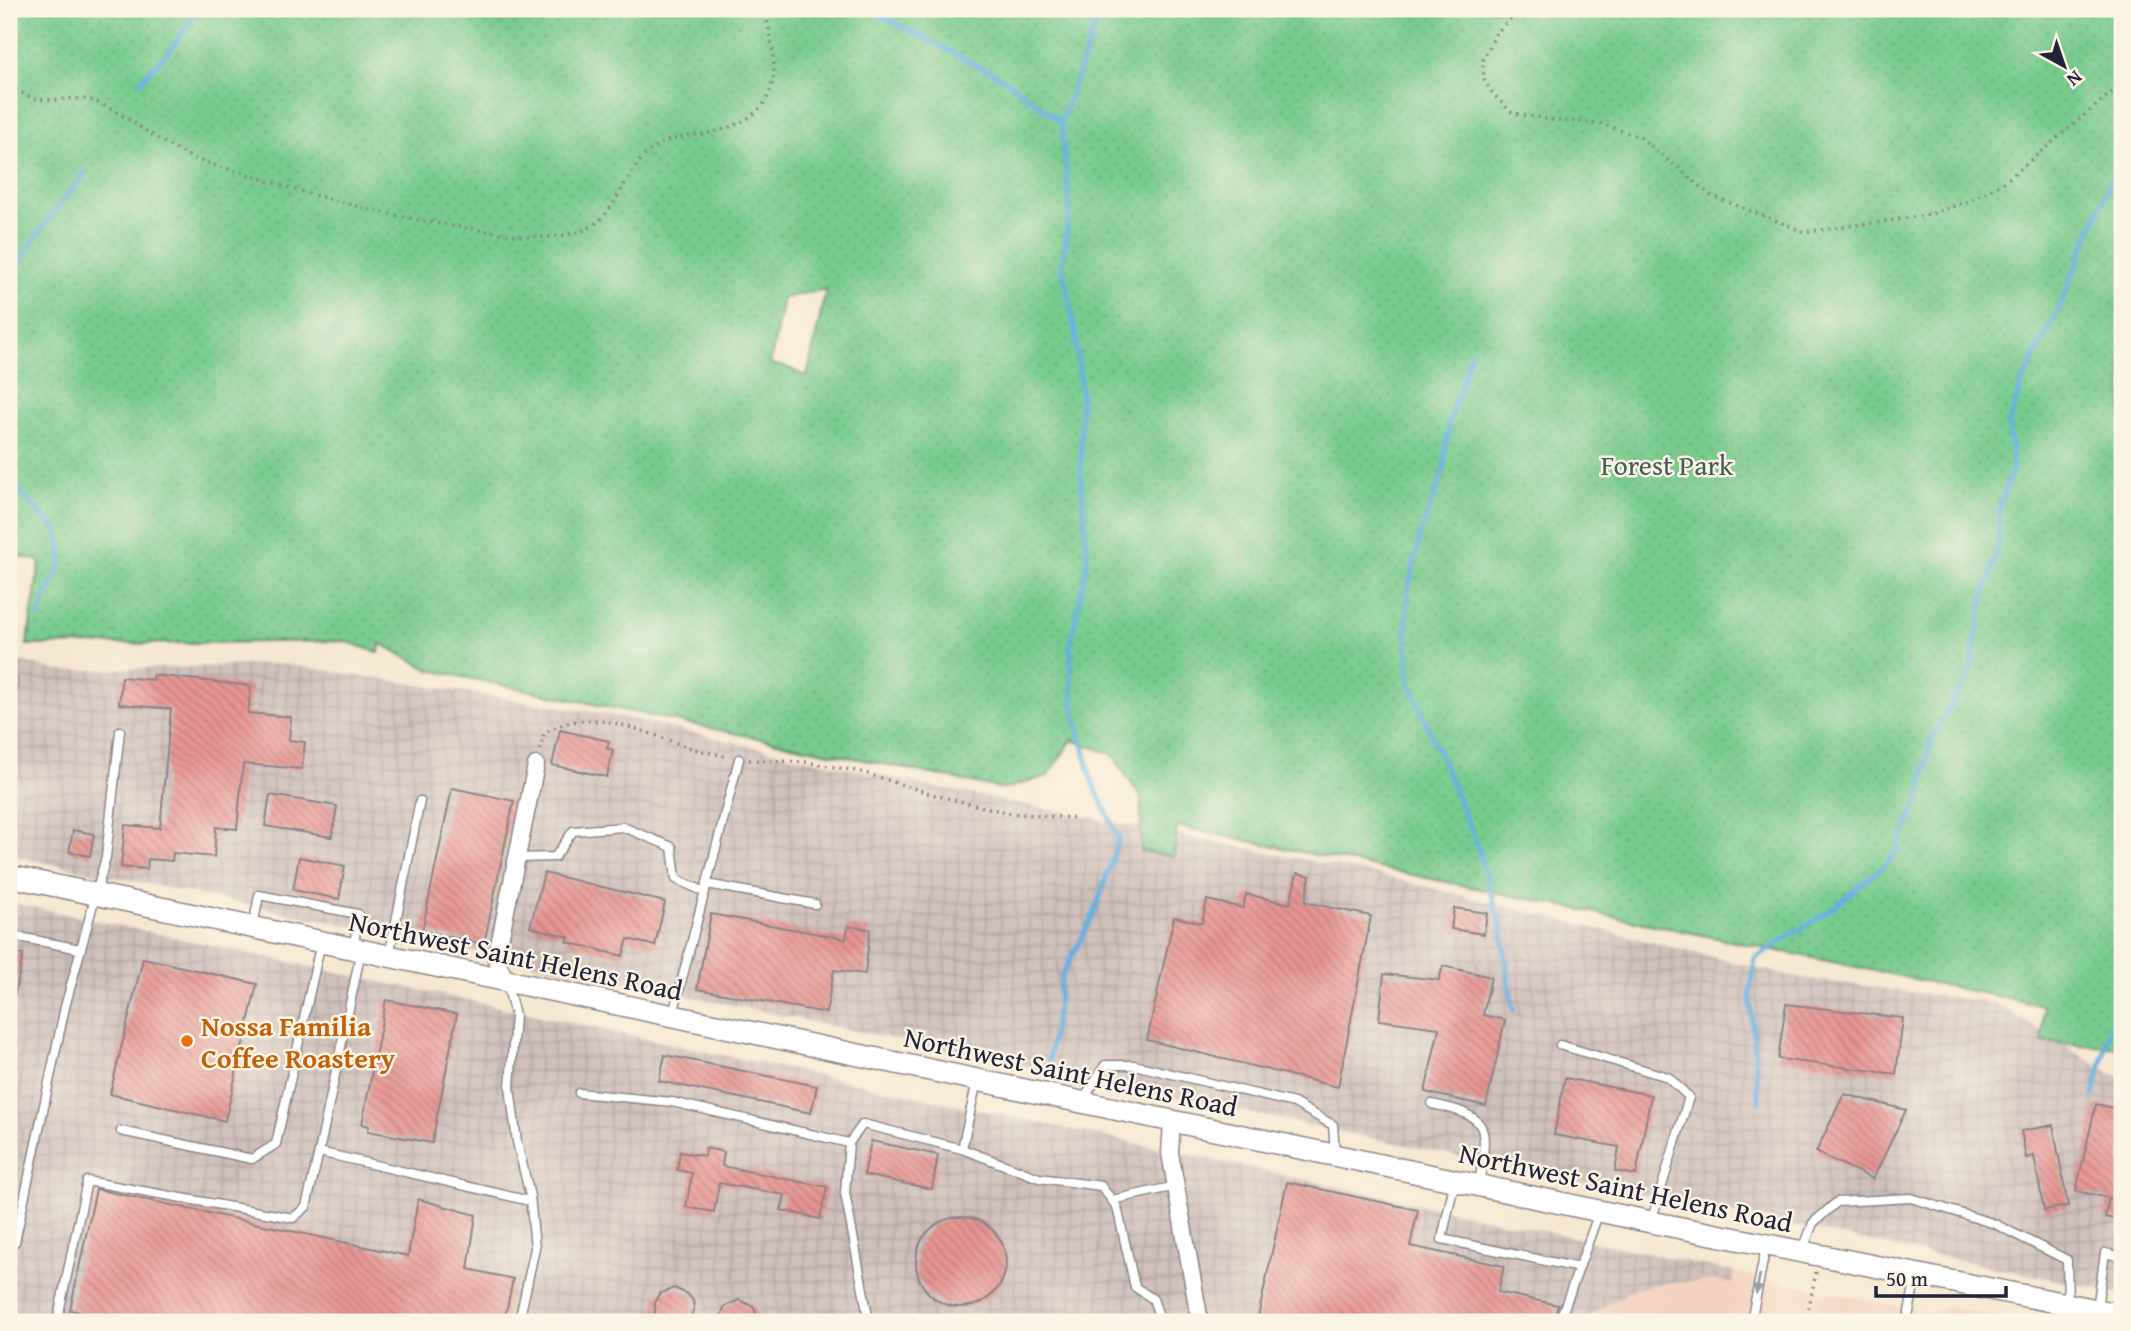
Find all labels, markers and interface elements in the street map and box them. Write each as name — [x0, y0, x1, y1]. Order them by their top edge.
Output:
north arrow — [2030, 32, 2100, 102]
text: N — [2061, 64, 2089, 94]
park label: Forest Park — [1601, 444, 1734, 485]
street label: Northwest Saint Helens Road — [345, 900, 687, 1010]
place label: Nossa Familia Coffee Roastery — [201, 1005, 396, 1078]
street label: Northwest Saint Helens Road — [900, 1016, 1242, 1126]
marker: Nossa Familia Coffee Roastery — [179, 1033, 195, 1049]
street label: Northwest Saint Helens Road — [1455, 1132, 1797, 1242]
scale bar — [1876, 1254, 2005, 1298]
text: 50 m — [1886, 1263, 1928, 1294]
one-way arrow — [1753, 1273, 1764, 1295]

